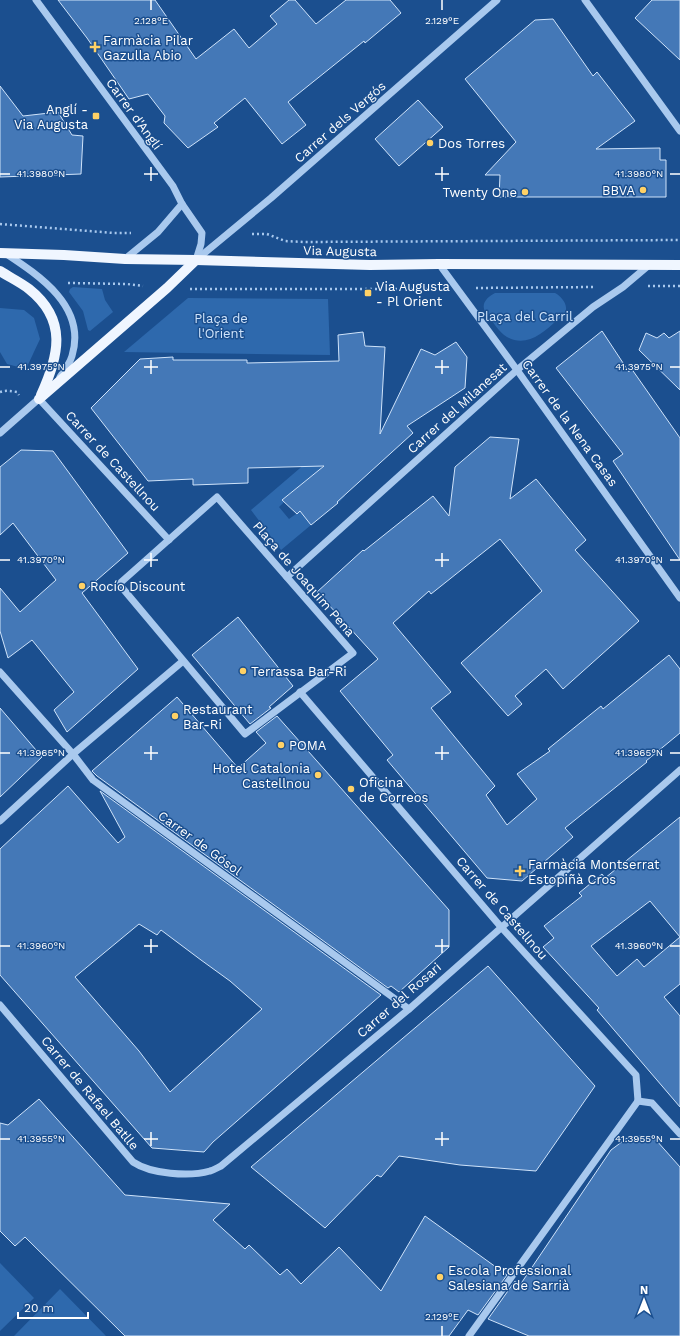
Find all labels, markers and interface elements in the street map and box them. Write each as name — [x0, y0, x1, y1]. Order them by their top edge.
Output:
text: 2.128°E — [134, 15, 168, 26]
text: 2.129°E — [425, 15, 459, 26]
place label: Farmàcia Pilar Gazulla Abio — [103, 33, 193, 63]
marker: Farmàcia Pilar Gazulla Abio — [90, 42, 100, 52]
street label: Carrer d'Anglí — [103, 75, 165, 153]
street label: Carrer dels Vergós — [291, 78, 389, 166]
place label: Anglí - Via Augusta — [14, 102, 89, 132]
marker: Anglí - Via Augusta — [91, 111, 101, 121]
place label: Dos Torres — [438, 136, 505, 151]
marker: Dos Torres — [425, 138, 435, 148]
text: 41.3980°N — [17, 168, 65, 179]
text: 41.3980°N — [615, 168, 663, 179]
place label: BBVA — [602, 183, 635, 198]
place label: Twenty One — [442, 185, 517, 200]
marker: BBVA — [638, 185, 648, 195]
marker: Twenty One — [520, 187, 530, 197]
street label: Via Augusta — [303, 243, 378, 259]
place label: Via Augusta - Pl Orient — [376, 279, 451, 309]
marker: Via Augusta - Pl Orient — [363, 288, 373, 298]
park label: Plaça del Carril — [477, 309, 573, 324]
park label: Plaça de l'Orient — [194, 311, 248, 341]
street label: Carrer de la Nena Casas — [519, 357, 621, 489]
street label: Carrer del Milanesat — [404, 359, 510, 456]
text: 41.3975°N — [17, 361, 65, 372]
text: 41.3975°N — [615, 361, 663, 372]
street label: Carrer de Castellnou — [63, 408, 163, 514]
street label: Plaça de Joaquim Pena — [250, 518, 358, 640]
text: 41.3970°N — [17, 554, 65, 565]
text: 41.3970°N — [615, 554, 663, 565]
place label: Rocío Discount — [90, 579, 186, 594]
marker: Rocío Discount — [77, 581, 87, 591]
place label: Terrassa Bar-Ri — [251, 664, 347, 679]
marker: Terrassa Bar-Ri — [238, 666, 248, 676]
place label: Restaurant Bar-Ri — [183, 702, 253, 732]
marker: Restaurant Bar-Ri — [170, 711, 180, 721]
place label: POMA — [289, 738, 327, 753]
marker: POMA — [276, 740, 286, 750]
text: 41.3965°N — [17, 747, 65, 758]
text: 41.3965°N — [615, 747, 663, 758]
place label: Hotel Catalonia Castellnou — [213, 761, 311, 791]
marker: Hotel Catalonia Castellnou — [313, 770, 323, 780]
place label: Oficina de Correos — [359, 775, 429, 805]
marker: Oficina de Correos — [346, 784, 356, 794]
street label: Carrer de Gósol — [155, 808, 245, 878]
street label: Carrer de Castellnou — [453, 853, 551, 963]
place label: Farmàcia Montserrat Estopiñà Cros — [528, 857, 660, 887]
marker: Farmàcia Montserrat Estopiñà Cros — [515, 866, 525, 876]
text: 41.3960°N — [17, 940, 65, 951]
text: 41.3960°N — [615, 940, 663, 951]
street label: Carrer del Rosari — [354, 959, 444, 1041]
street label: Carrer de Rafael Batlle — [38, 1033, 142, 1153]
text: 41.3955°N — [17, 1133, 65, 1144]
text: 41.3955°N — [615, 1133, 663, 1144]
place label: Escola Professional Salesiana de Sarrià — [448, 1263, 571, 1293]
marker: Escola Professional Salesiana de Sarrià — [435, 1272, 445, 1282]
north arrow — [624, 1280, 664, 1320]
text: N — [640, 1284, 648, 1297]
scale bar — [18, 1294, 88, 1320]
text: 20 m — [24, 1301, 54, 1315]
text: 2.129°E — [425, 1311, 459, 1322]

